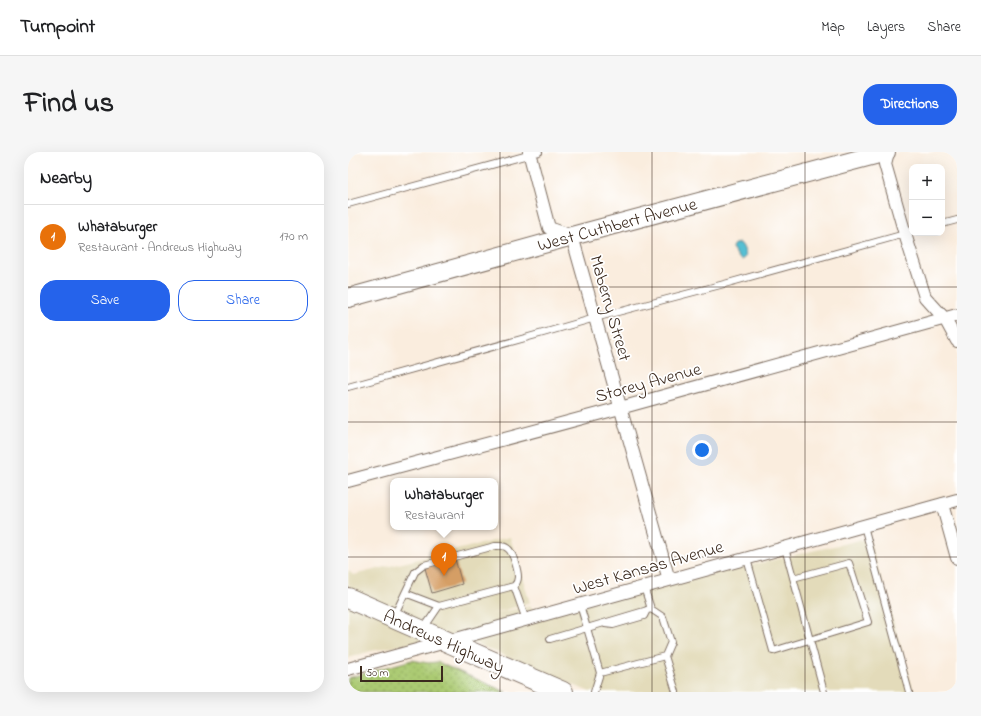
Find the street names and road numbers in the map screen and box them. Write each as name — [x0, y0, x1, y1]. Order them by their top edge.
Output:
street label: West Cuthbert Avenue — [535, 192, 701, 260]
street label: Maberry Street — [582, 252, 637, 365]
street label: Storey Avenue — [593, 357, 705, 411]
street label: West Kansas Avenue — [570, 535, 728, 603]
street label: Andrews Highway — [378, 604, 508, 682]

